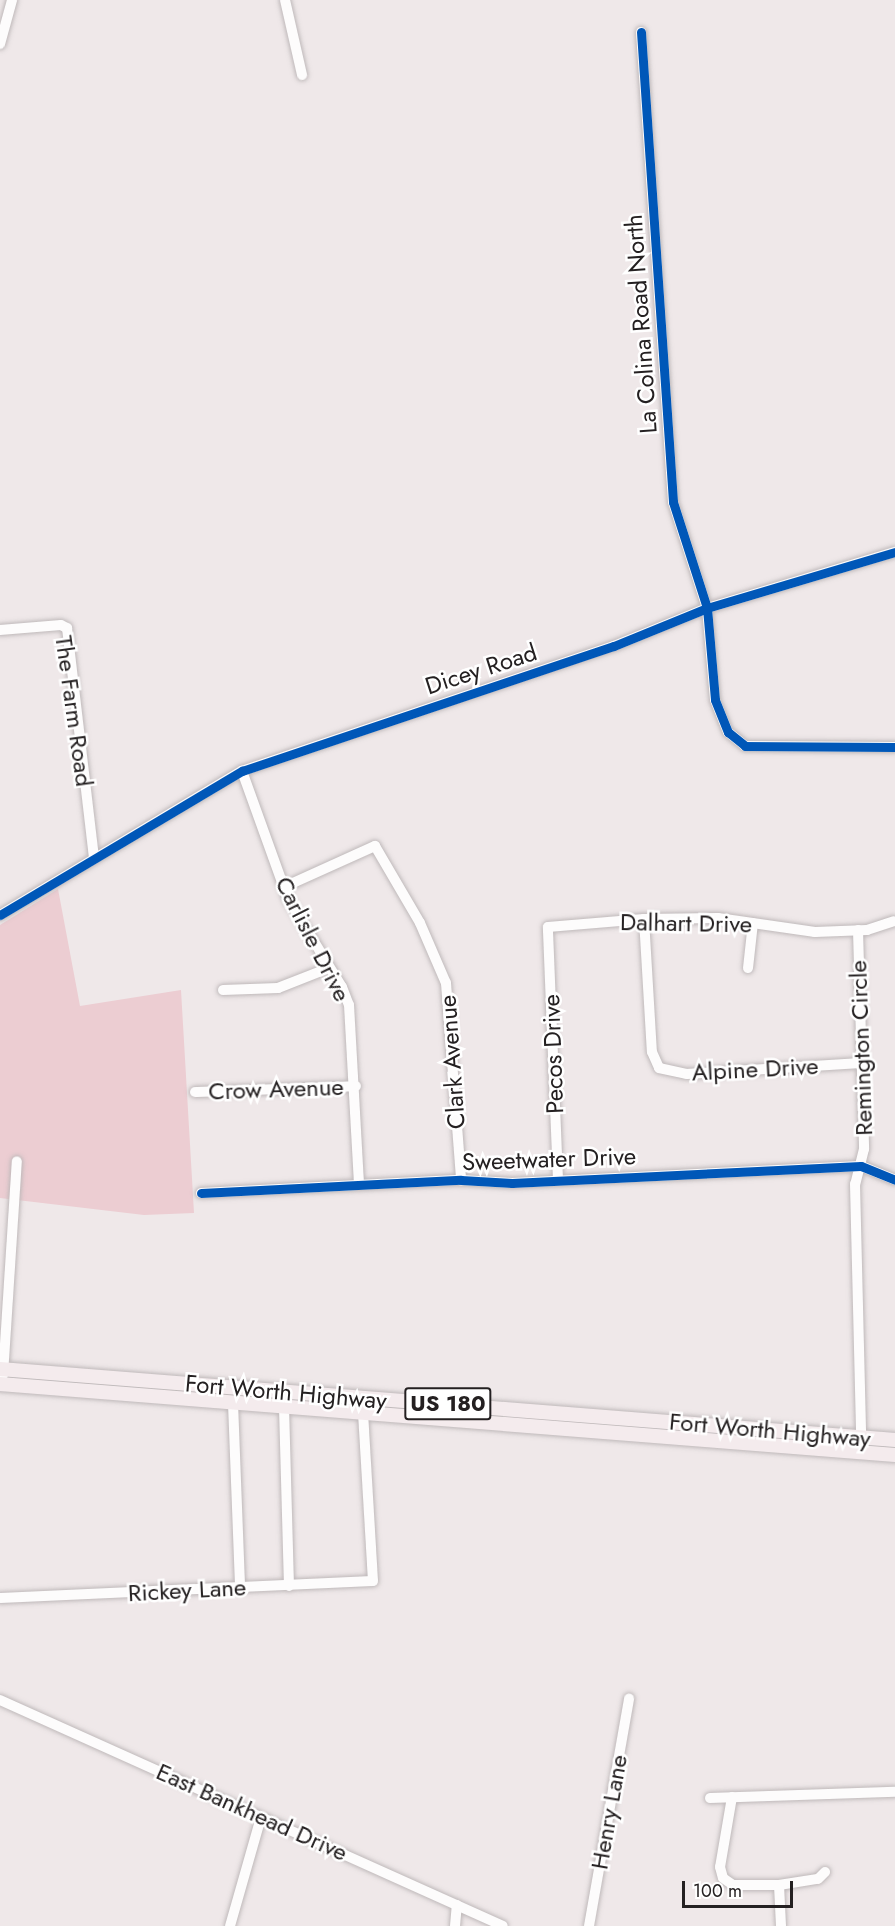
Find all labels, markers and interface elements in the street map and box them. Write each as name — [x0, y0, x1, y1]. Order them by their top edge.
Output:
street label: La Colina Road North — [619, 214, 663, 434]
street label: The Farm Road — [49, 634, 99, 788]
street label: Dicey Road — [422, 637, 540, 701]
street label: Carlisle Drive — [269, 872, 357, 1006]
street label: Dalhart Drive — [620, 907, 752, 939]
street label: Remington Circle — [844, 960, 878, 1136]
street label: Clark Avenue — [433, 994, 471, 1130]
street label: Pecos Drive — [537, 994, 569, 1114]
street label: Alpine Drive — [691, 1051, 819, 1087]
street label: Crow Avenue — [208, 1072, 344, 1106]
street label: Sweetwater Drive — [461, 1142, 637, 1176]
street label: Fort Worth Highway — [184, 1369, 388, 1415]
road number: US 180 — [403, 1385, 493, 1423]
street label: Fort Worth Highway — [668, 1407, 872, 1453]
street label: Rickey Lane — [127, 1573, 247, 1607]
street label: Henry Lane — [585, 1752, 633, 1872]
street label: East Bankhead Drive — [152, 1757, 352, 1867]
scale bar — [685, 1869, 796, 1907]
text: 100 m — [693, 1878, 742, 1904]

